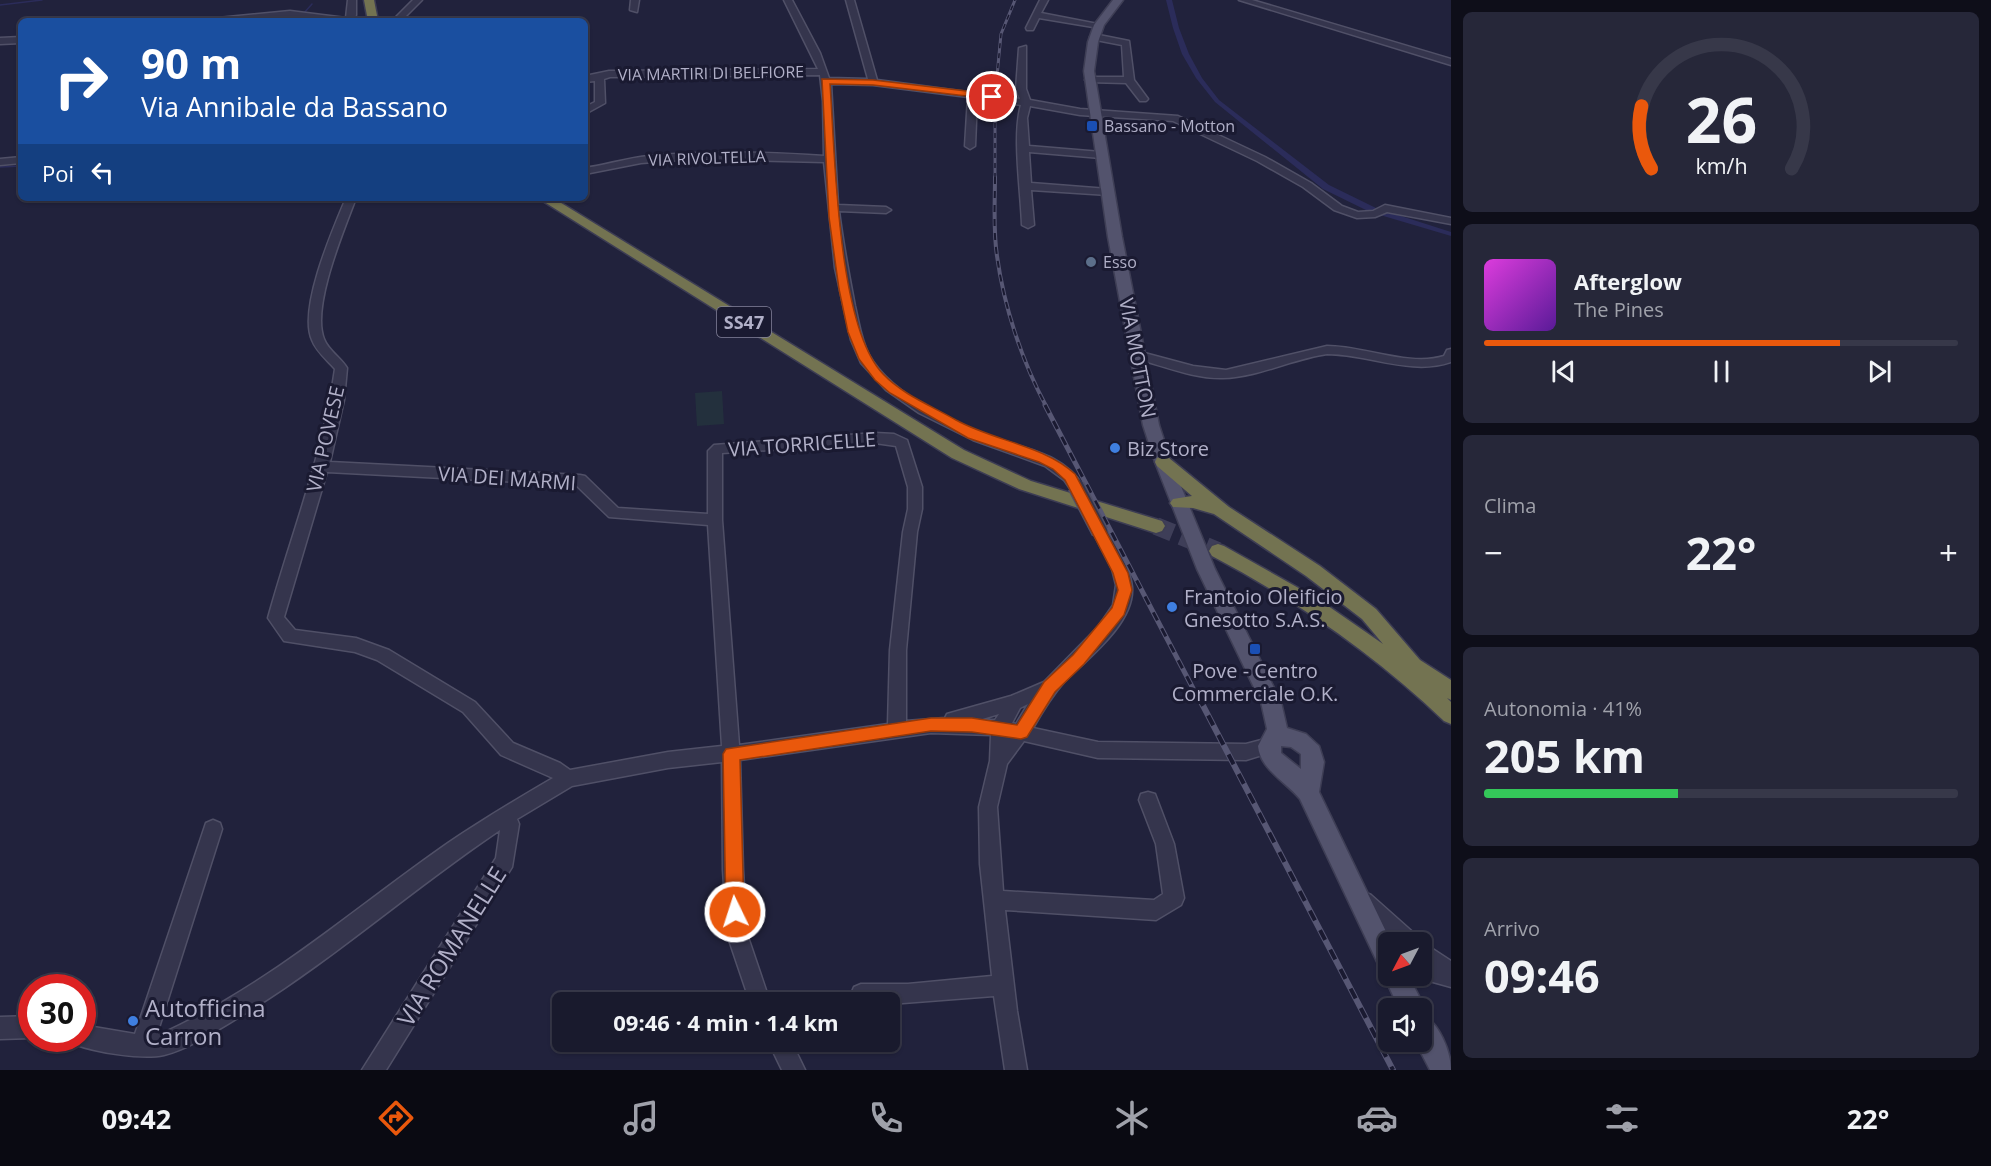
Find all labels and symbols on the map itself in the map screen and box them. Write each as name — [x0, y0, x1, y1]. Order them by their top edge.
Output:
street label: VIA MARTIRI DI BELFIORE — [618, 60, 804, 86]
pin — [966, 71, 1017, 122]
place label: Bassano - Motton — [1104, 115, 1235, 137]
marker: Bassano - Motton — [1085, 119, 1099, 133]
street label: VIA RIVOLTELLA — [648, 145, 767, 171]
place label: Esso — [1103, 251, 1137, 273]
marker: Esso — [1084, 255, 1098, 269]
street label: VIA MOTTON — [1113, 296, 1163, 420]
road number: SS47 — [717, 307, 771, 337]
street label: VIA POVESE — [300, 383, 350, 495]
street label: VIA TORRICELLE — [727, 425, 877, 463]
place label: Biz Store — [1127, 435, 1209, 462]
marker: Biz Store — [1108, 441, 1122, 455]
street label: VIA DEI MARMI — [437, 460, 577, 496]
place label: Frantoio Oleificio Gnesotto S.A.S. — [1184, 583, 1343, 633]
marker: Frantoio Oleificio Gnesotto S.A.S. — [1165, 600, 1179, 614]
marker: Pove - Centro Commerciale O.K. — [1248, 642, 1262, 656]
place label: Pove - Centro Commerciale O.K. — [1172, 657, 1338, 707]
street label: VIA ROMANELLE — [389, 860, 513, 1032]
position arrow — [703, 880, 767, 944]
north arrow — [1378, 932, 1432, 986]
speed limit sign: 30 — [18, 974, 96, 1052]
place label: Autofficina Carron — [145, 991, 266, 1052]
marker: Autofficina Carron — [126, 1014, 140, 1028]

